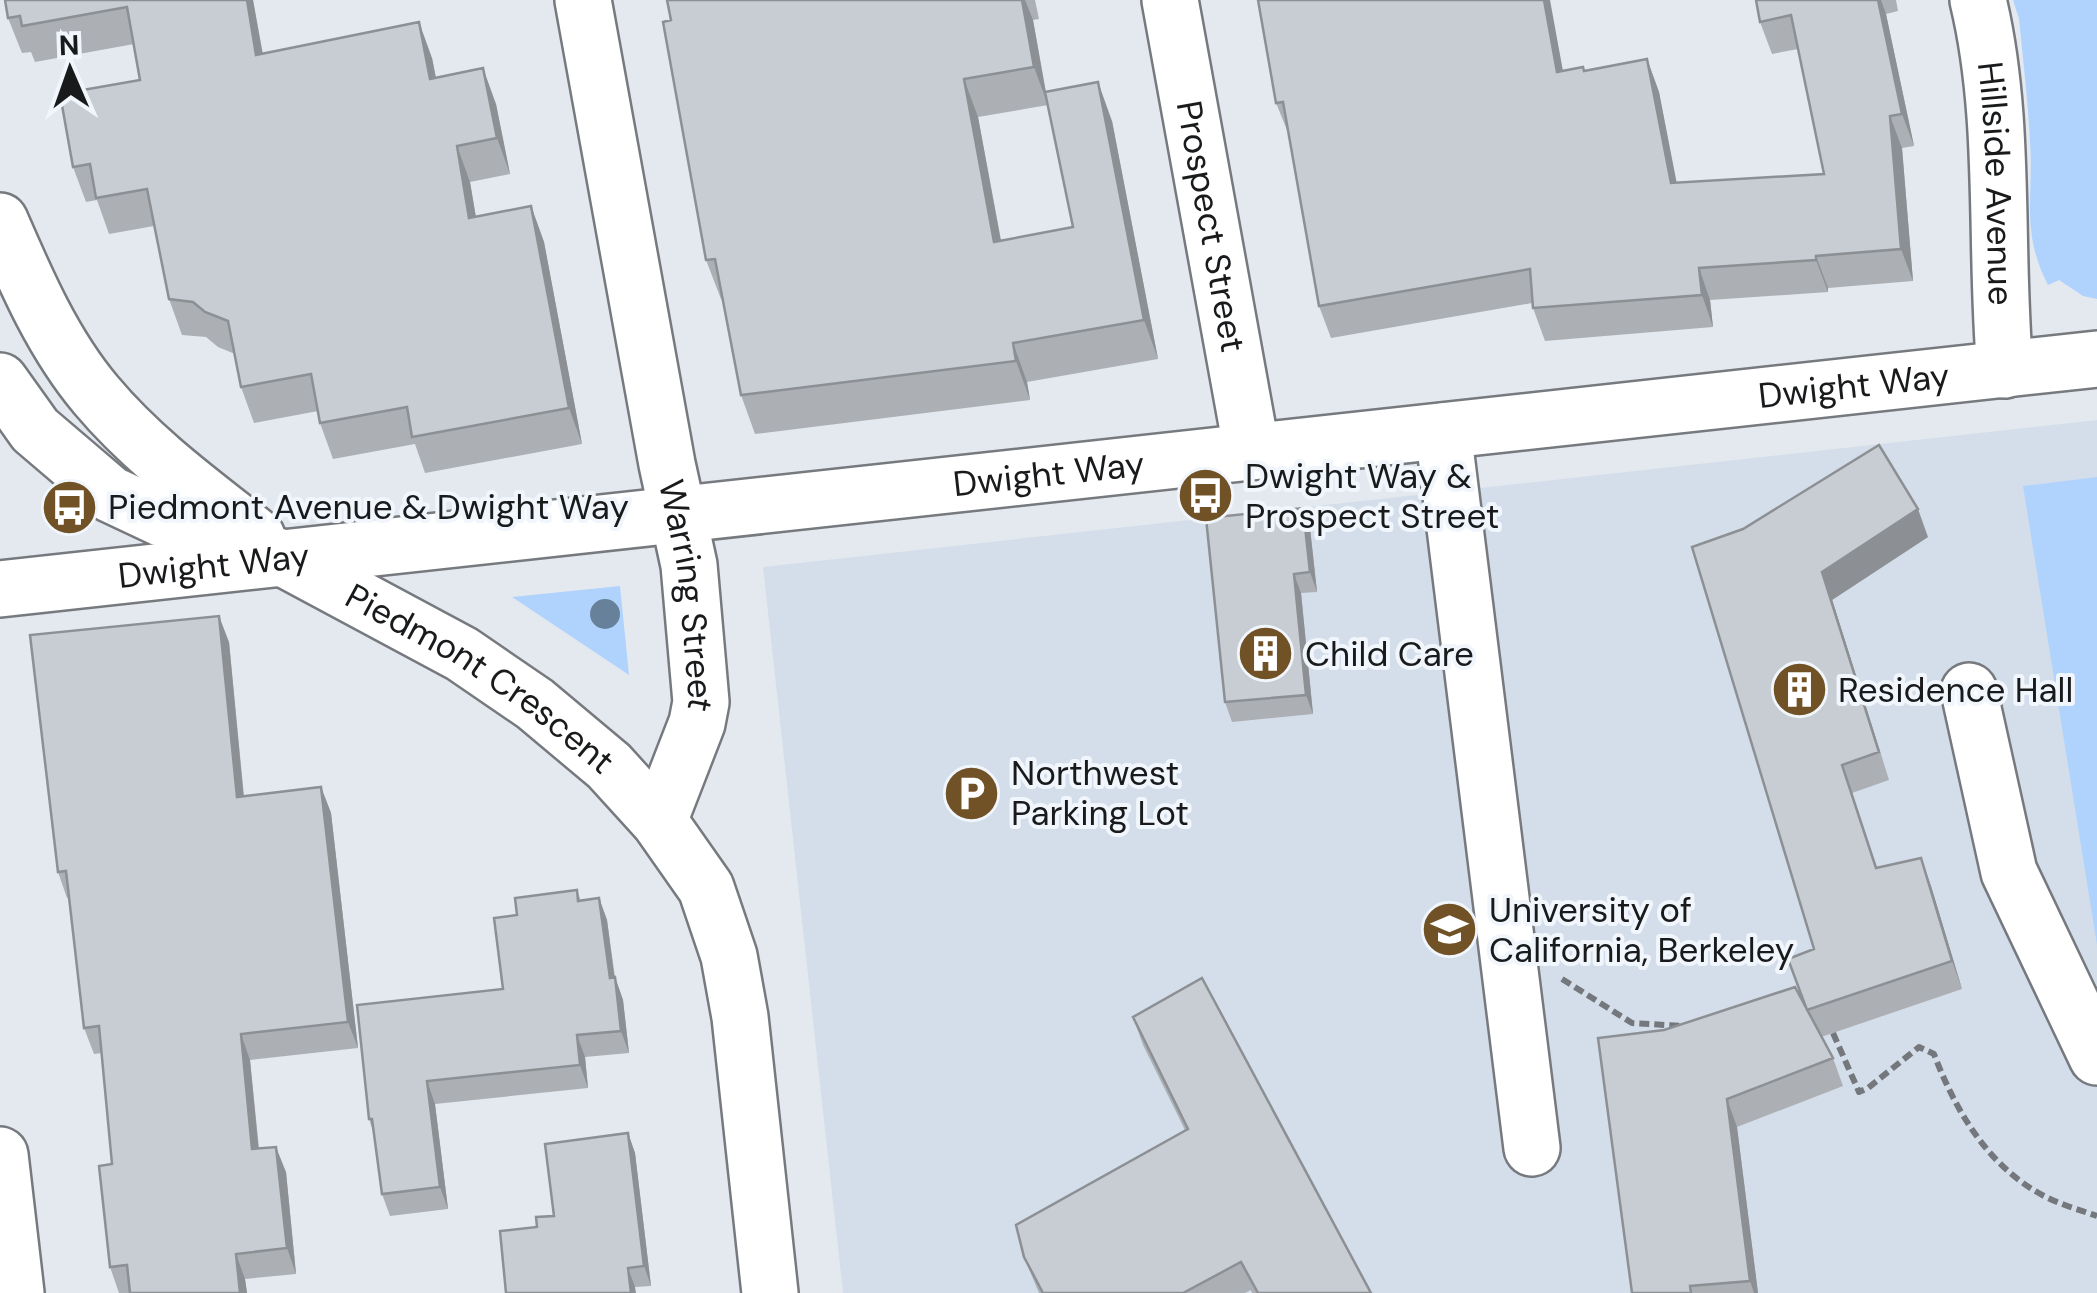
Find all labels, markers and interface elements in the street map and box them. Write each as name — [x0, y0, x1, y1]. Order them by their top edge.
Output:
north arrow — [20, 20, 120, 120]
text: N — [58, 27, 80, 64]
street label: Hillside Avenue — [1967, 59, 2024, 306]
street label: Prospect Street — [1166, 97, 1256, 356]
street label: Dwight Way — [1756, 352, 1952, 419]
street label: Dwight Way — [951, 441, 1147, 507]
place label: Dwight Way & Prospect Street — [1245, 453, 1499, 539]
bus stop icon: Dwight Way & Prospect Street — [1176, 466, 1236, 526]
street label: Warring Street — [648, 475, 724, 716]
bus stop icon: Piedmont Avenue & Dwight Way — [39, 477, 99, 537]
place label: Piedmont Avenue & Dwight Way — [108, 484, 629, 530]
street label: Dwight Way — [116, 532, 312, 599]
street label: Piedmont Crescent — [338, 573, 624, 784]
building icon: Child Care — [1236, 624, 1296, 684]
place label: Child Care — [1305, 631, 1474, 677]
building icon: Residence Hall — [1769, 660, 1829, 720]
place label: Residence Hall — [1838, 667, 2073, 713]
place label: Northwest Parking Lot — [1011, 750, 1189, 836]
parking icon: Northwest Parking Lot — [942, 763, 1002, 823]
place label: University of California, Berkeley — [1489, 887, 1794, 973]
school or university icon: University of California, Berkeley — [1420, 900, 1480, 960]

